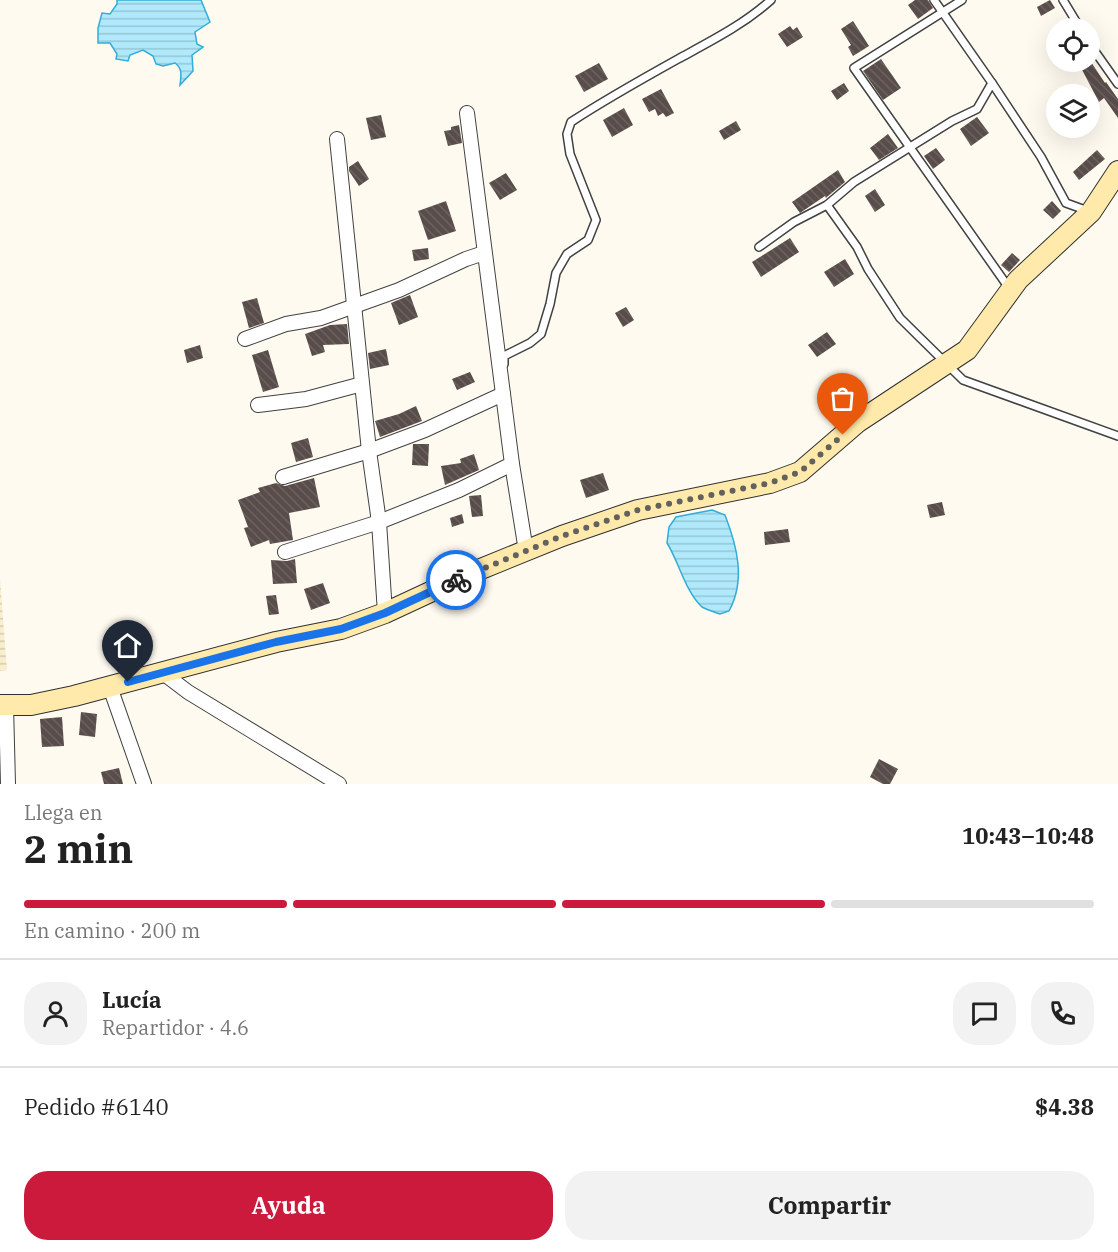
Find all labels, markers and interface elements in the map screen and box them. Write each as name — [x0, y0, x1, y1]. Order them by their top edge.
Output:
map controls — [1046, 18, 1100, 138]
button: locate — [1046, 18, 1100, 72]
button: layers — [1046, 84, 1100, 138]
pin — [817, 373, 868, 435]
icon: bag — [826, 382, 859, 415]
courier — [426, 550, 486, 610]
icon: bike — [440, 564, 473, 597]
pin — [102, 620, 153, 682]
icon: home — [111, 629, 144, 662]
text: Llega en — [24, 799, 102, 826]
text: 10:43–10:48 — [962, 821, 1094, 850]
text: 2 min — [24, 823, 133, 874]
text: En camino · 200 m — [24, 917, 200, 944]
button: person — [24, 982, 87, 1045]
button: chat — [953, 982, 1016, 1045]
button: phone — [1031, 982, 1094, 1045]
text: Lucía — [102, 985, 162, 1014]
text: Repartidor · 4.6 — [102, 1014, 249, 1041]
text: Pedido #6140 — [24, 1092, 169, 1121]
text: $4.38 — [1035, 1092, 1094, 1121]
button: Ayuda — [24, 1171, 553, 1240]
button: Compartir — [565, 1171, 1094, 1240]

